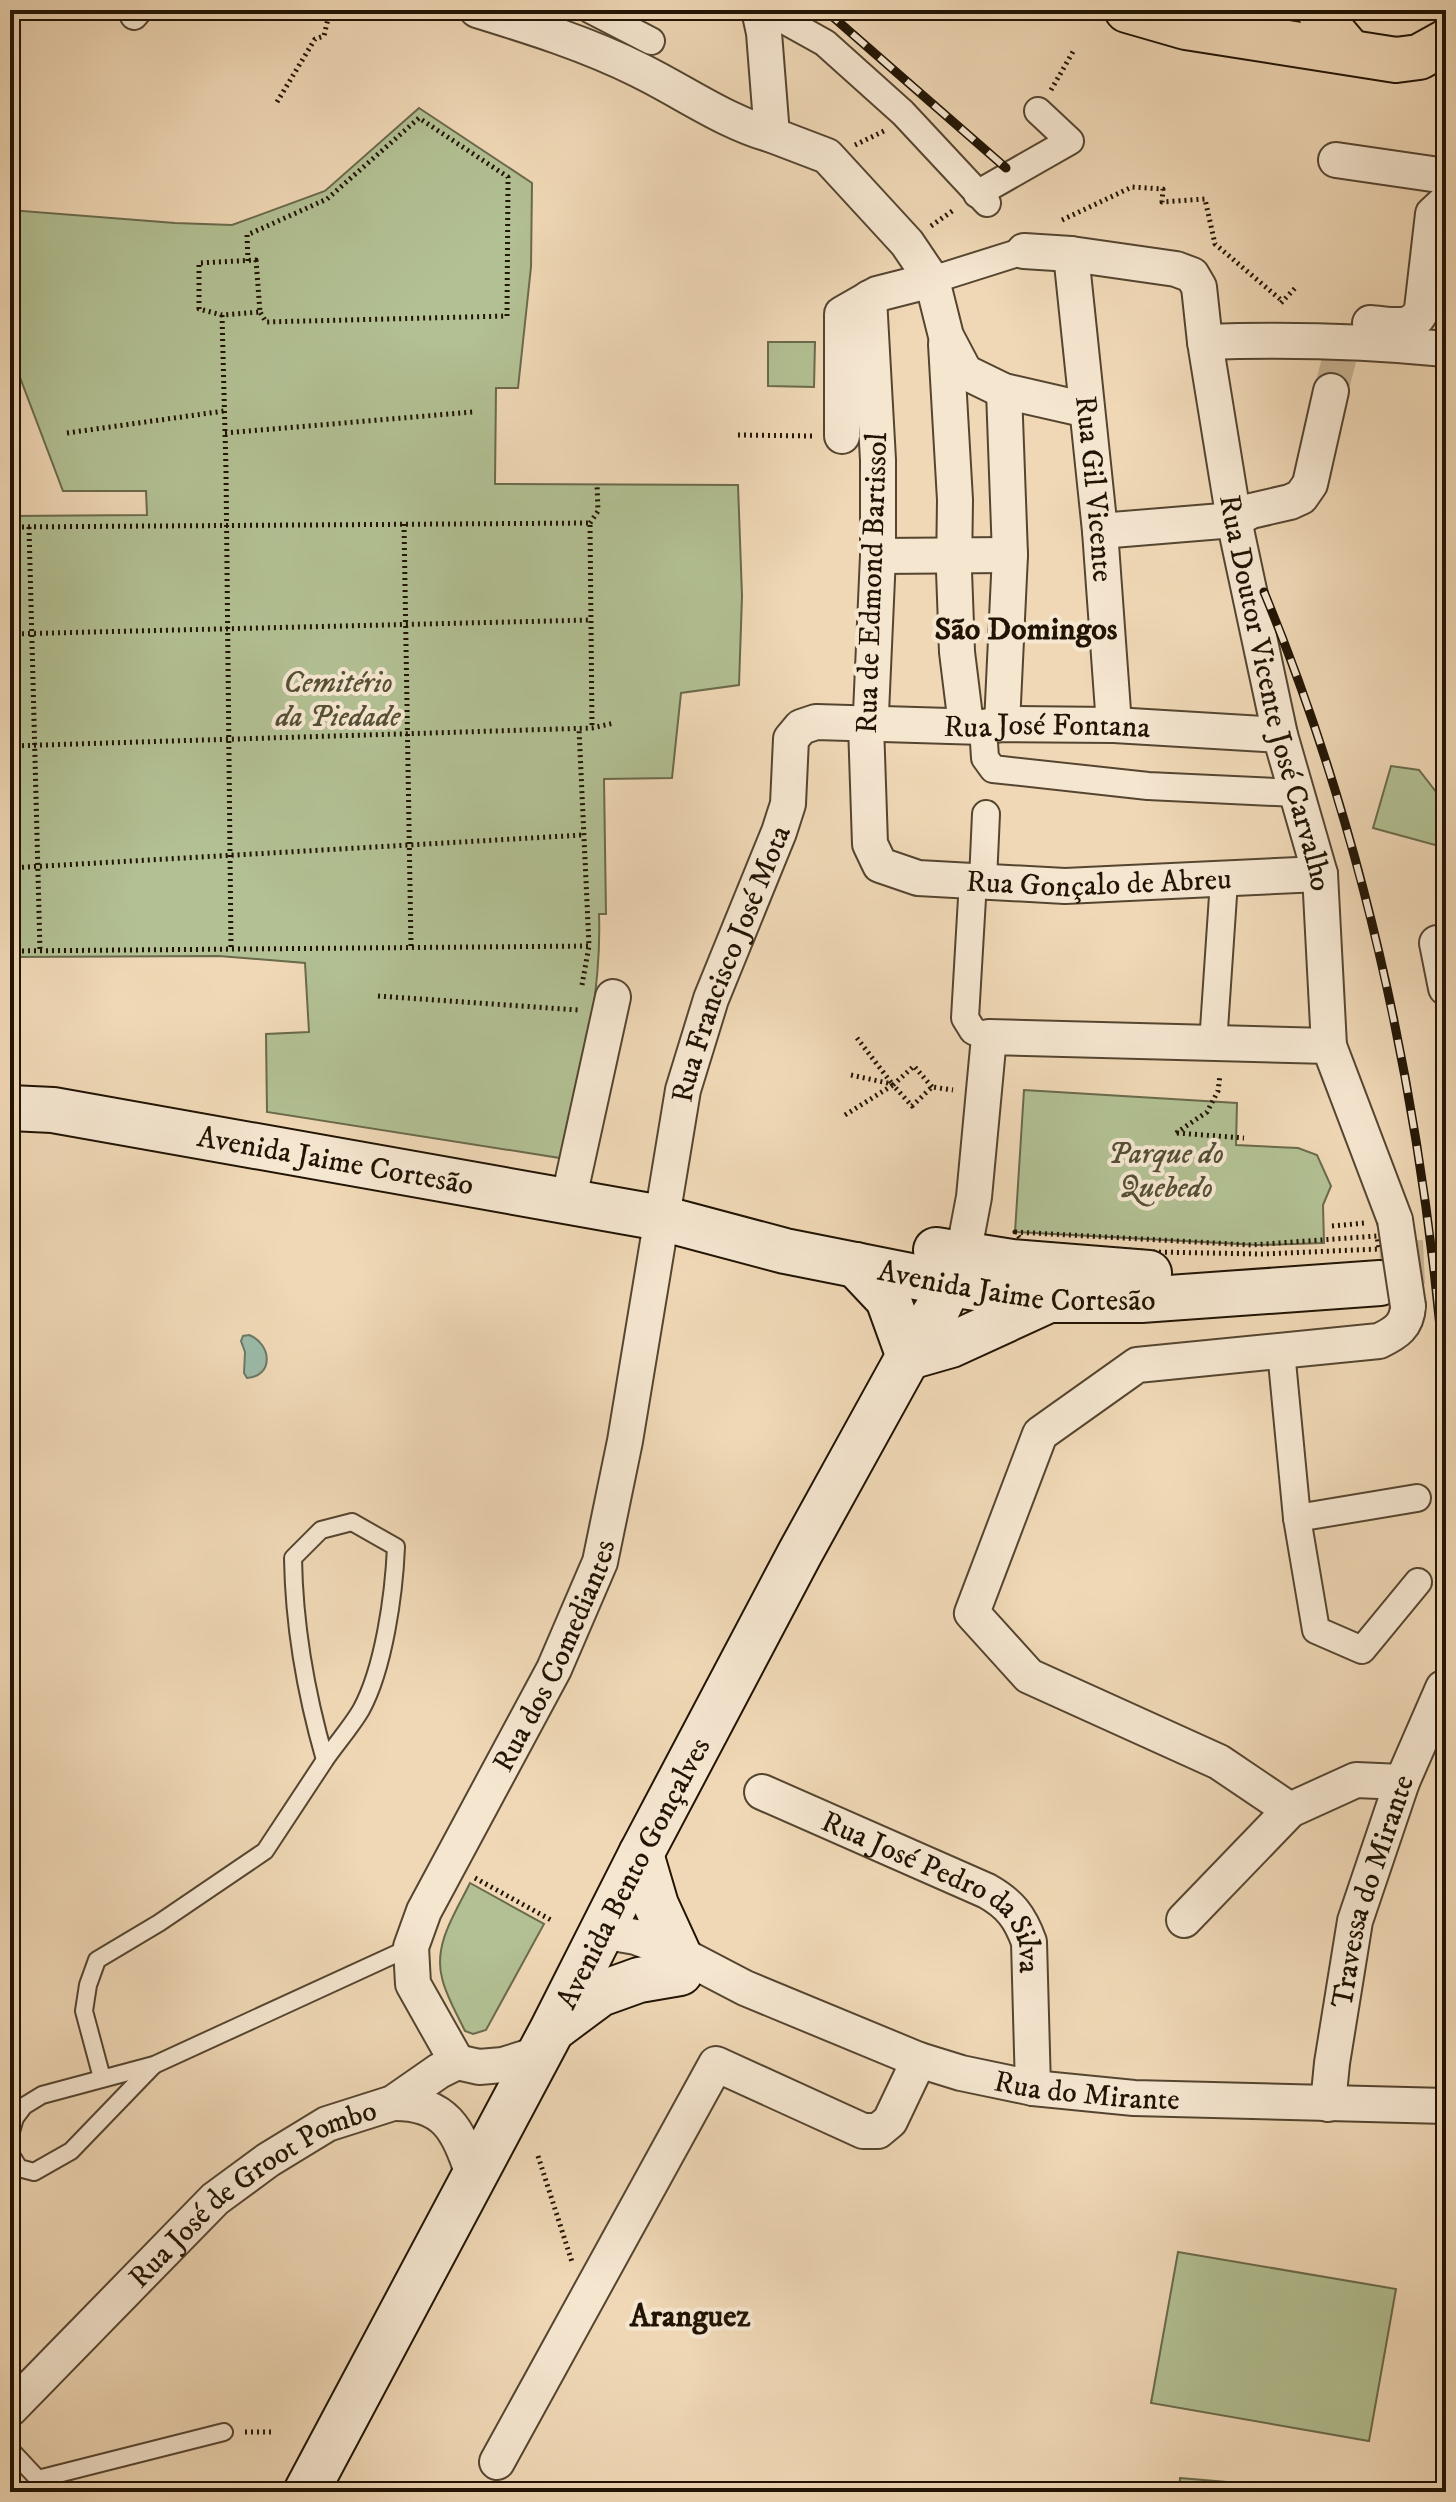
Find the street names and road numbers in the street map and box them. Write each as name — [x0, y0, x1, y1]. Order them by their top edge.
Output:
street label: Rua Gil Vicente — [1066, 394, 1121, 583]
street label: Rua de Edmond Bartissol — [849, 432, 896, 734]
street label: Rua Doutor Vicente José Carvalho — [1210, 492, 1338, 892]
street label: Rua José Fontana — [943, 707, 1151, 748]
street label: Rua Francisco José Mota — [664, 820, 800, 1105]
street label: Rua Gonçalo de Abreu — [965, 861, 1232, 906]
street label: Avenida Jaime Cortesão — [194, 1119, 476, 1204]
street label: Avenida Jaime Cortesão — [874, 1253, 1157, 1320]
street label: Rua dos Comediantes — [485, 1537, 624, 1779]
street label: Avenida Bento Gonçalves — [549, 1731, 719, 2016]
street label: Travessa do Mirante — [1324, 1769, 1423, 2011]
street label: Rua José Pedro da Silva — [815, 1804, 1047, 1974]
street label: Rua do Mirante — [991, 2063, 1180, 2119]
street label: Rua José de Groot Pombo — [121, 2092, 381, 2296]

